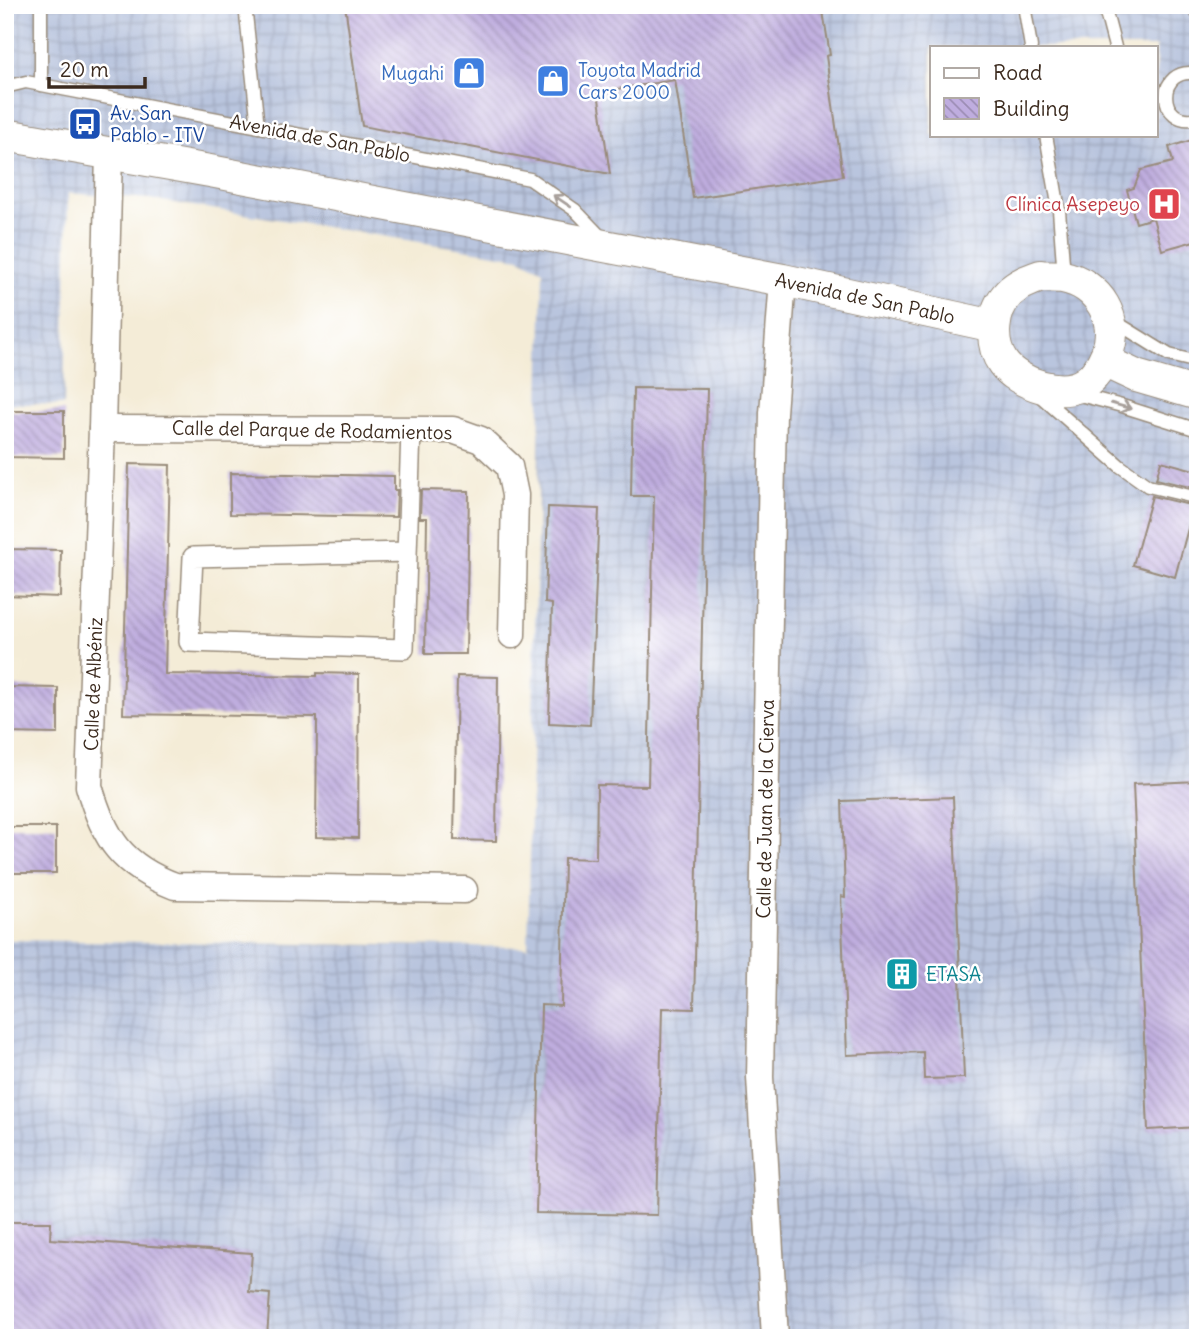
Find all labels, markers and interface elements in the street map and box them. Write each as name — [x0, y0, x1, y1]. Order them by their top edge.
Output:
scale bar — [49, 46, 145, 90]
legend — [930, 46, 1158, 136]
shop icon: Mugahi — [450, 54, 488, 92]
text: 20 m — [60, 56, 109, 83]
place label: Toyota Madrid Cars 2000 — [578, 58, 701, 104]
text: Road — [993, 59, 1042, 86]
place label: Mugahi — [381, 61, 444, 85]
shop icon: Toyota Madrid Cars 2000 — [534, 62, 572, 100]
text: Building — [993, 95, 1069, 122]
place label: Av. San Pablo - ITV — [110, 101, 205, 147]
bus stop icon: Av. San Pablo - ITV — [66, 105, 104, 143]
street label: Avenida de San Pablo — [228, 109, 412, 167]
hospital icon: Clínica Asepeyo — [1145, 185, 1183, 223]
place label: Clínica Asepeyo — [1005, 192, 1140, 216]
one-way arrow — [553, 194, 573, 208]
street label: Avenida de San Pablo — [773, 267, 957, 329]
one-way arrow — [1110, 400, 1132, 413]
street label: Calle del Parque de Rodamientos — [172, 416, 452, 444]
street label: Calle de Albéniz — [79, 617, 107, 751]
street label: Calle de Juan de la Cierva — [751, 699, 779, 919]
building icon: ETASA — [883, 955, 921, 993]
place label: ETASA — [926, 962, 981, 986]

